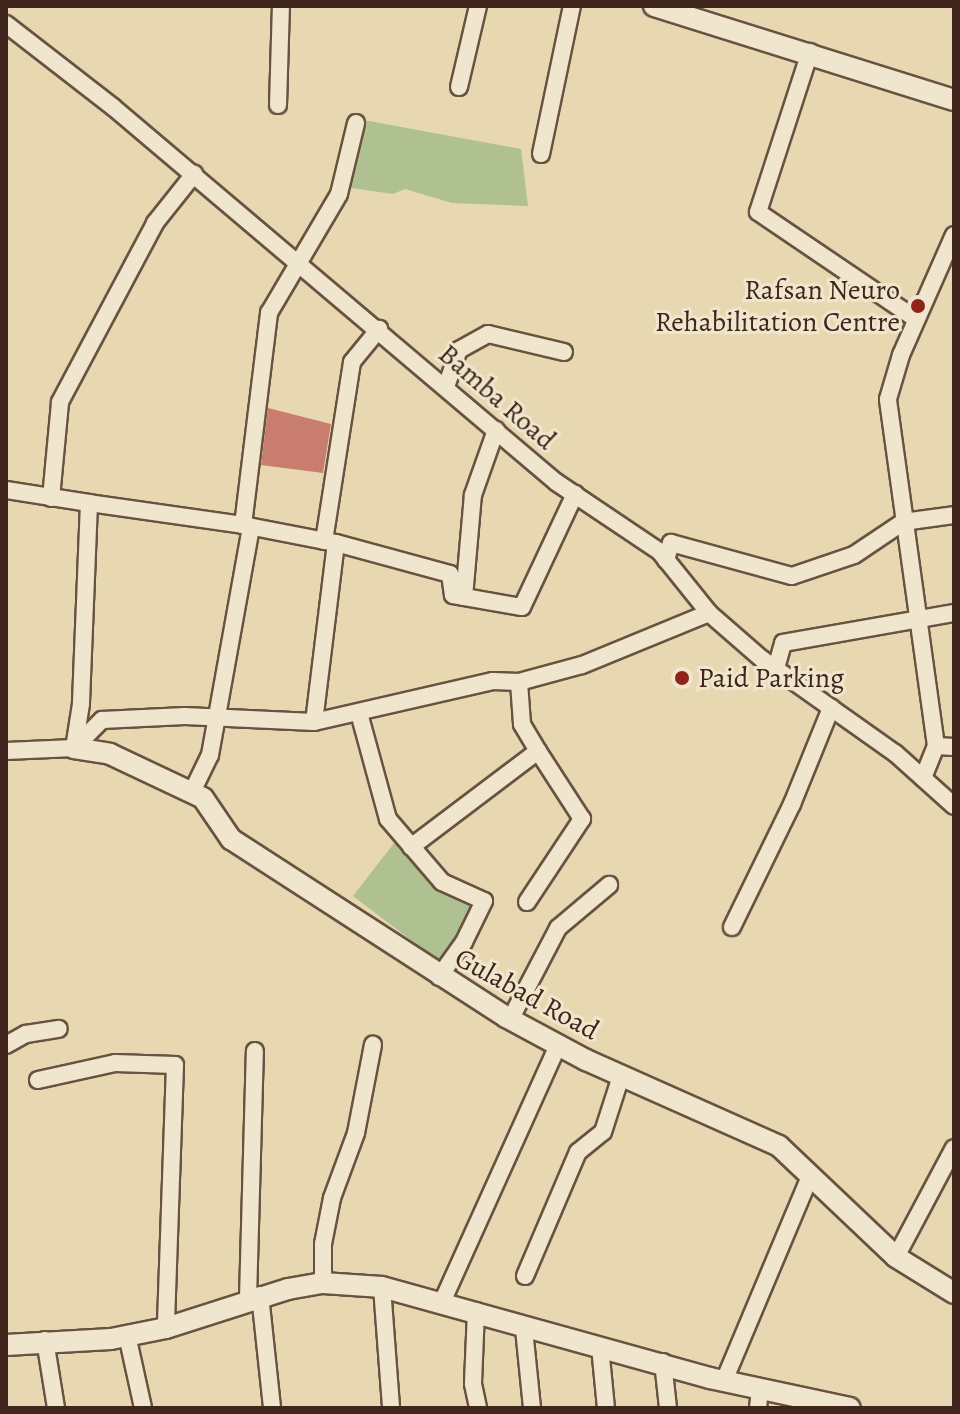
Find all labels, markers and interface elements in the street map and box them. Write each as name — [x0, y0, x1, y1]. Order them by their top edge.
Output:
place label: Rafsan Neuro Rehabilitation Centre — [655, 273, 900, 339]
marker: Rafsan Neuro Rehabilitation Centre — [907, 295, 929, 317]
street label: Bamba Road — [432, 337, 562, 457]
place label: Paid Parking — [698, 661, 844, 695]
marker: Paid Parking — [673, 669, 691, 687]
street label: Gulabad Road — [449, 941, 605, 1047]

